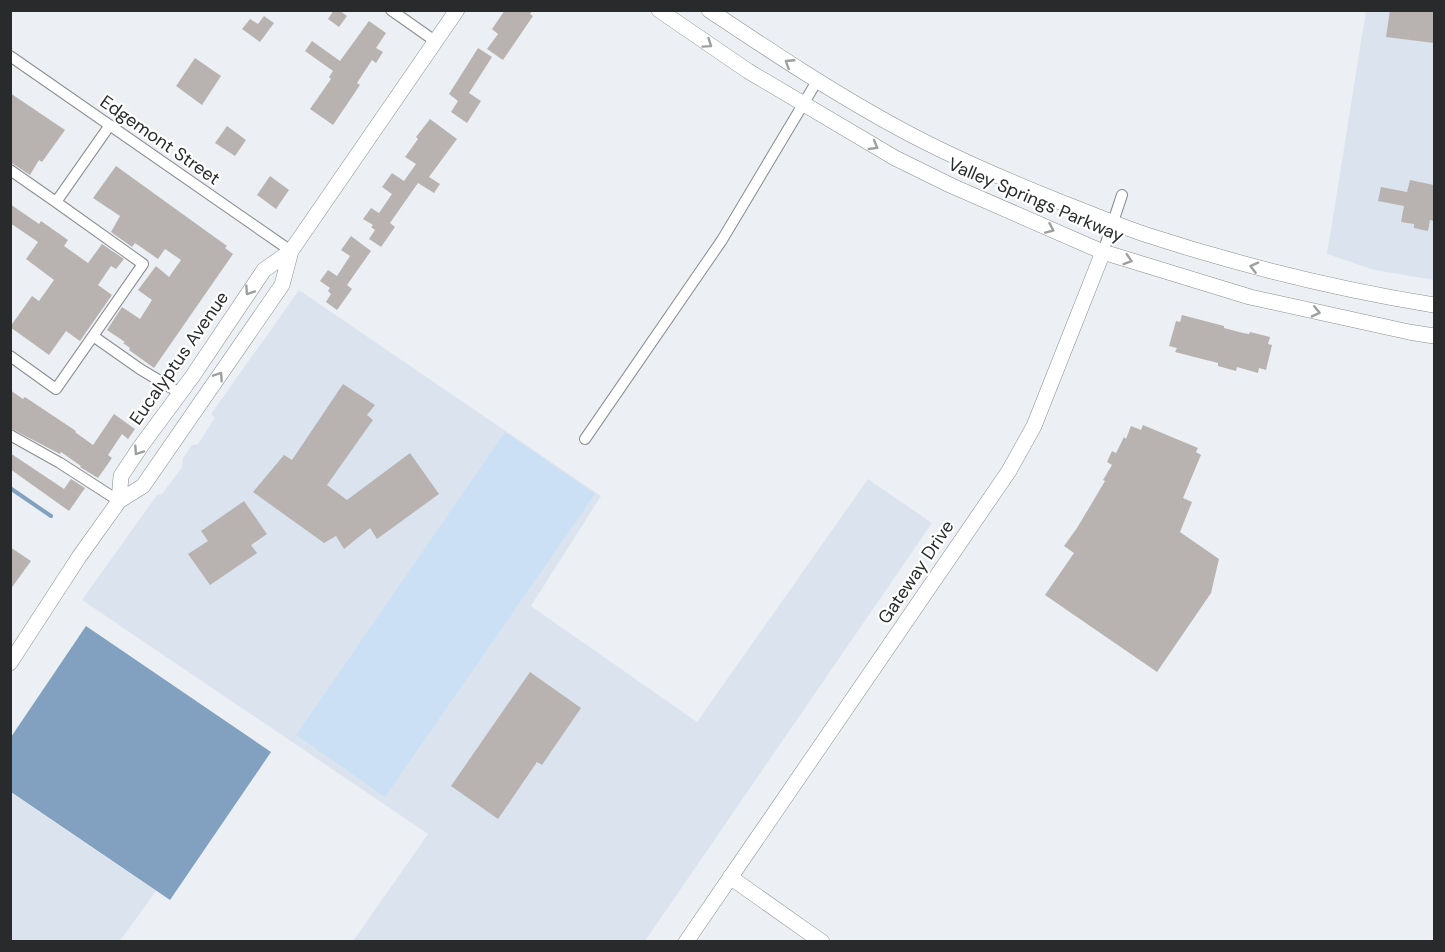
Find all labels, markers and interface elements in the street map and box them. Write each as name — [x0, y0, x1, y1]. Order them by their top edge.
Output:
one-way arrow — [701, 36, 712, 47]
one-way arrow — [785, 59, 796, 70]
street label: Edgemont Street — [95, 90, 225, 190]
one-way arrow — [868, 138, 878, 150]
street label: Valley Springs Parkway — [944, 152, 1128, 248]
one-way arrow — [1044, 221, 1055, 233]
one-way arrow — [1123, 253, 1133, 265]
one-way arrow — [1249, 262, 1259, 275]
one-way arrow — [246, 285, 257, 296]
street label: Eucalyptus Avenue — [124, 286, 234, 430]
one-way arrow — [1311, 304, 1321, 317]
one-way arrow — [212, 372, 223, 383]
one-way arrow — [134, 444, 145, 455]
street label: Gateway Drive — [872, 515, 960, 629]

